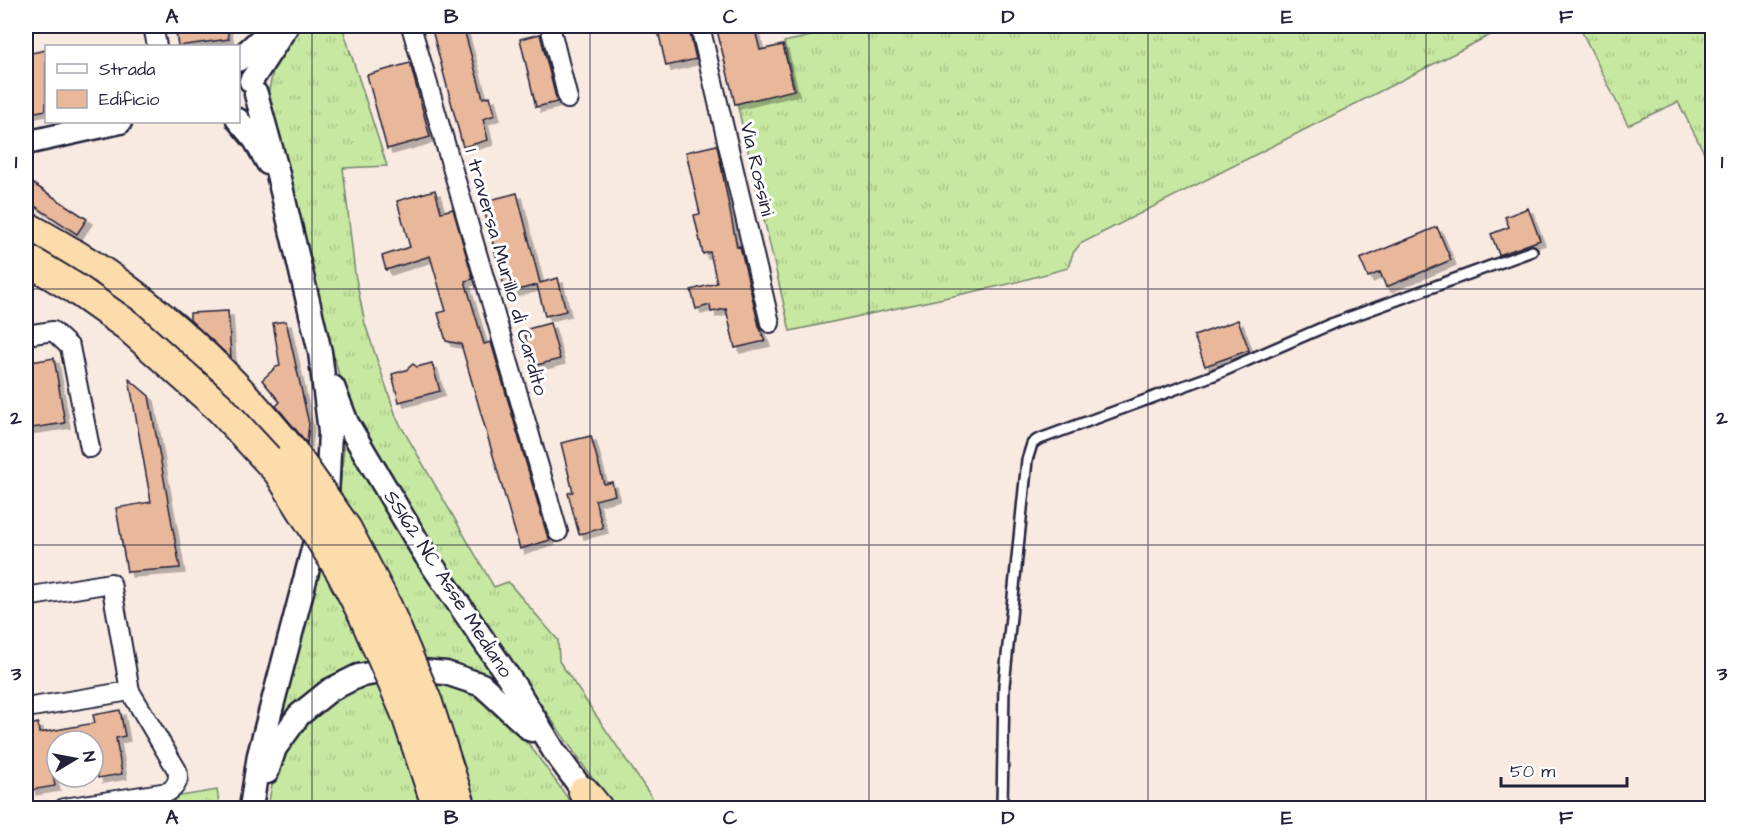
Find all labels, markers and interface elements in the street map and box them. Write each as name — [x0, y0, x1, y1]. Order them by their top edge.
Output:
text: A — [166, 3, 179, 31]
text: B — [444, 3, 459, 31]
text: C — [723, 3, 738, 31]
text: D — [1002, 3, 1015, 31]
text: E — [1281, 3, 1293, 31]
text: F — [1559, 3, 1574, 31]
legend — [45, 45, 240, 123]
text: Strada — [99, 57, 155, 82]
text: Edificio — [99, 87, 159, 112]
street label: Via Rossini — [733, 119, 781, 219]
street label: 1 traversa Murillo di Cardito — [457, 145, 555, 399]
text: 1 — [15, 148, 18, 176]
text: 1 — [1721, 148, 1724, 176]
text: 2 — [9, 404, 22, 432]
text: 2 — [1715, 404, 1728, 432]
street label: SS162 NC Asse Mediano — [377, 485, 519, 683]
text: 3 — [10, 660, 22, 688]
text: 3 — [1716, 660, 1728, 688]
north arrow — [45, 729, 105, 789]
text: N — [77, 750, 100, 763]
scale bar — [1501, 750, 1627, 788]
text: 50 m — [1510, 759, 1555, 784]
text: A — [166, 804, 179, 832]
text: B — [444, 804, 459, 832]
text: C — [723, 804, 738, 832]
text: D — [1002, 804, 1015, 832]
text: E — [1281, 804, 1293, 832]
text: F — [1559, 804, 1574, 832]

